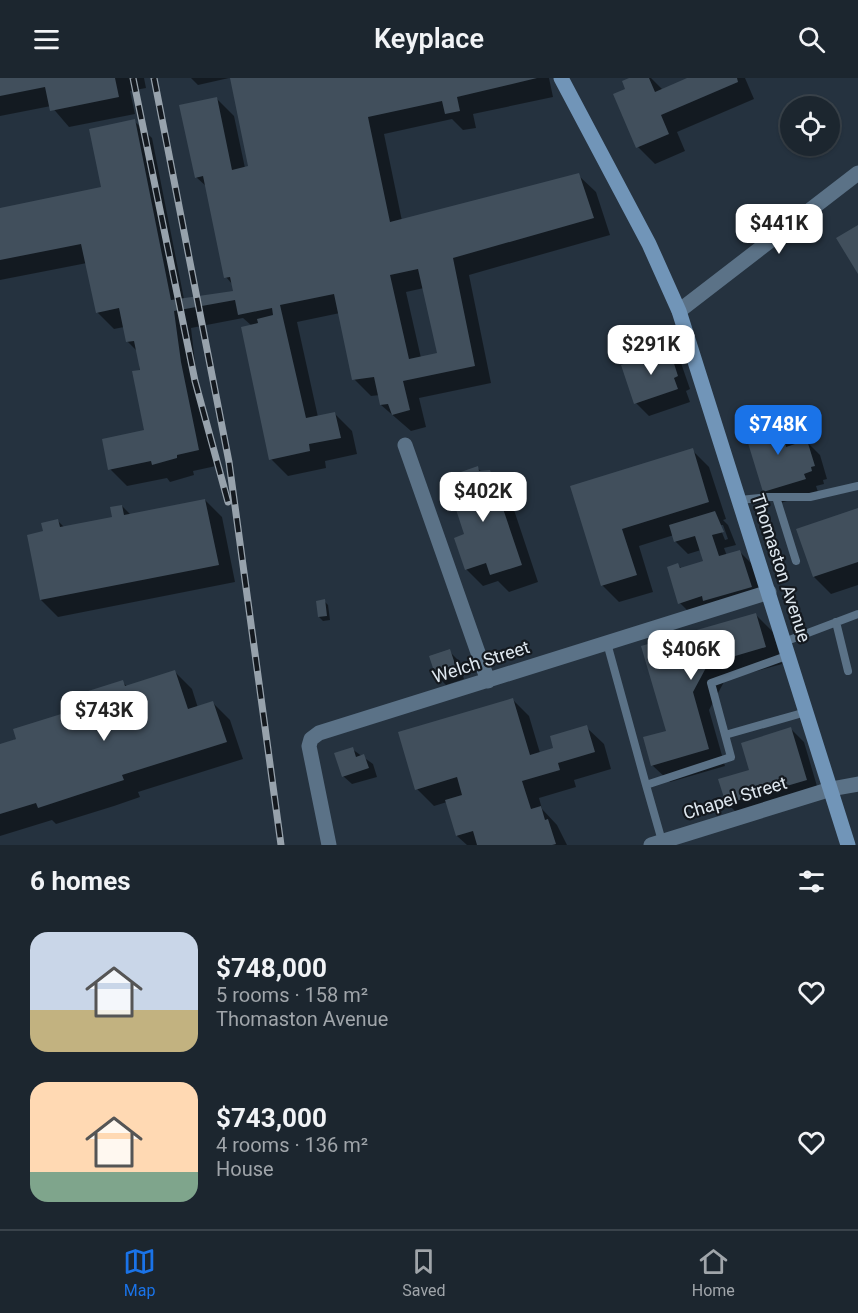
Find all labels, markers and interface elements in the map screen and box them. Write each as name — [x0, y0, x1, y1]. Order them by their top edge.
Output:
icon: menu — [30, 23, 63, 56]
text: Keyplace — [374, 23, 484, 55]
icon: search — [795, 23, 828, 56]
map controls — [780, 96, 840, 156]
button: locate — [780, 96, 840, 156]
pin: $441K — [737, 204, 821, 255]
text: $441K — [750, 211, 808, 235]
pin: $291K — [609, 325, 693, 376]
text: $291K — [622, 332, 680, 356]
pin: $748K — [736, 405, 820, 456]
text: $748K — [749, 412, 807, 436]
pin: $402K — [441, 472, 525, 523]
text: $402K — [454, 479, 512, 503]
street label: Thomaston Avenue — [748, 491, 815, 645]
pin: $406K — [649, 630, 733, 681]
street label: Welch Street — [430, 636, 532, 687]
text: $406K — [662, 637, 720, 661]
pin: $743K — [62, 691, 146, 742]
text: $743K — [75, 698, 133, 722]
street label: Chapel Street — [680, 772, 789, 823]
icon: filters — [795, 865, 828, 898]
text: 6 homes — [30, 866, 131, 896]
text: $748,000 — [216, 953, 327, 983]
icon: home — [78, 956, 150, 1028]
icon: heart — [795, 976, 828, 1009]
text: 5 rooms · 158 m² — [216, 983, 368, 1007]
text: Thomaston Avenue — [216, 1007, 388, 1031]
text: $743,000 — [216, 1103, 327, 1133]
icon: home — [78, 1106, 150, 1178]
icon: heart — [795, 1126, 828, 1159]
text: 4 rooms · 136 m² — [216, 1133, 368, 1157]
text: House — [216, 1157, 274, 1181]
tab: Map — [123, 1245, 156, 1300]
tab: Saved — [402, 1245, 446, 1300]
tab: Home — [692, 1245, 735, 1300]

